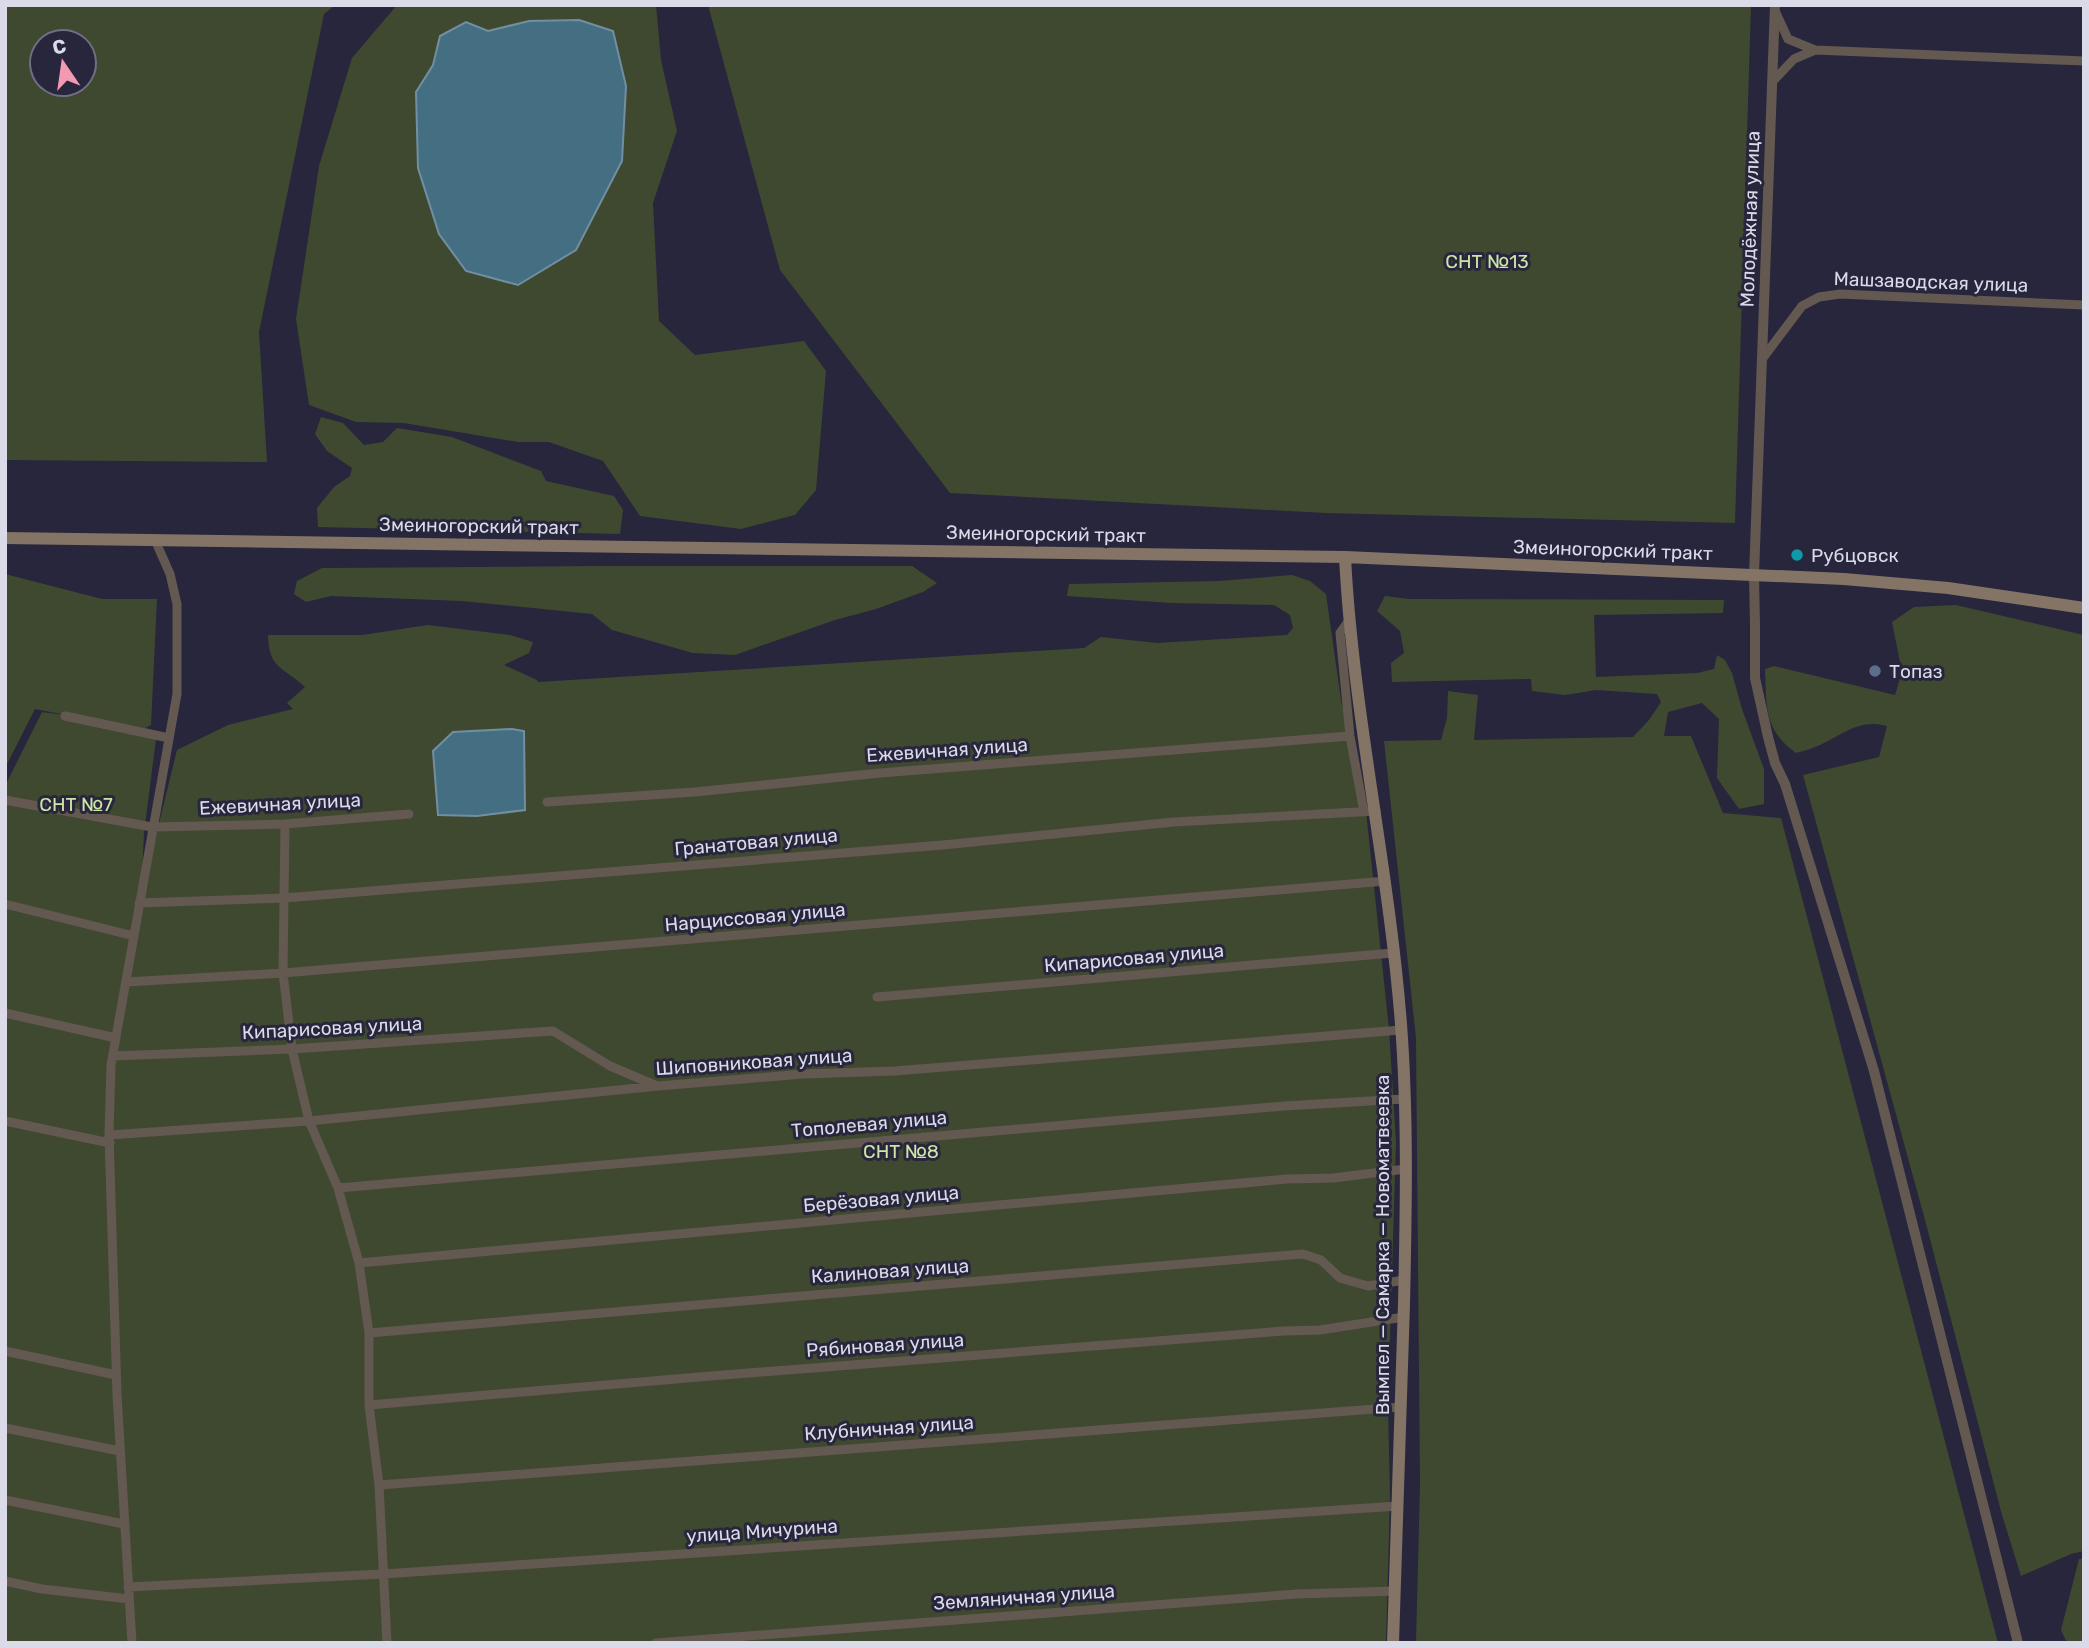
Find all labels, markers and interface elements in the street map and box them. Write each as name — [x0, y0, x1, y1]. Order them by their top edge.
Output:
north arrow — [28, 28, 98, 98]
text: С — [50, 34, 68, 60]
street label: Молодёжная улица — [1735, 130, 1765, 308]
park label: СНТ №13 — [1445, 250, 1529, 273]
street label: Машзаводская улица — [1833, 267, 2029, 297]
street label: Змеиногорский тракт — [379, 513, 579, 539]
street label: Змеиногорский тракт — [946, 521, 1146, 547]
street label: Змеиногорский тракт — [1513, 535, 1713, 565]
place label: Рубцовск — [1811, 544, 1899, 567]
marker: Рубцовск — [1789, 547, 1805, 563]
place label: Топаз — [1889, 660, 1942, 683]
marker: Топаз — [1867, 663, 1883, 679]
street label: Ежевичная улица — [866, 733, 1028, 767]
street label: Ежевичная улица — [199, 788, 361, 820]
park label: СНТ №7 — [39, 793, 113, 816]
street label: Гранатовая улица — [673, 823, 839, 861]
street label: Нарциссовая улица — [664, 898, 846, 936]
street label: Кипарисовая улица — [1043, 939, 1225, 977]
street label: Кипарисовая улица — [241, 1012, 423, 1044]
street label: Шиповниковая улица — [655, 1044, 853, 1080]
street label: Вымпел — Самарка — Новоматвеевка — [1371, 1075, 1394, 1415]
street label: Тополевая улица — [790, 1106, 948, 1142]
park label: СНТ №8 — [863, 1140, 939, 1163]
street label: Берёзовая улица — [802, 1181, 960, 1217]
street label: Калиновая улица — [810, 1254, 970, 1288]
street label: Рябиновая улица — [805, 1328, 965, 1362]
street label: Клубничная улица — [803, 1411, 975, 1445]
street label: улица Мичурина — [685, 1514, 839, 1548]
street label: Земляничная улица — [932, 1579, 1116, 1615]

